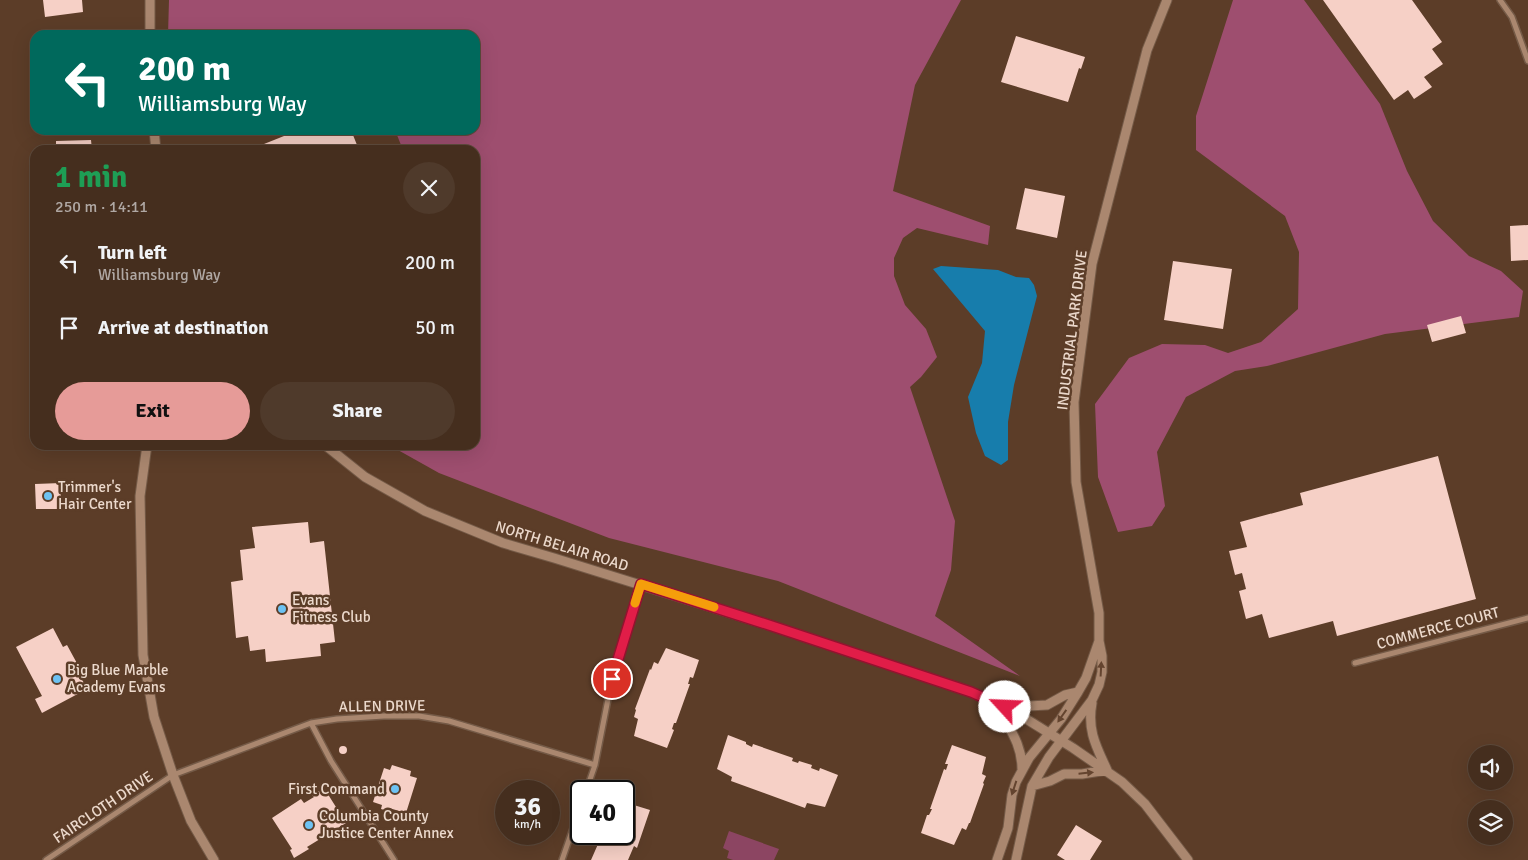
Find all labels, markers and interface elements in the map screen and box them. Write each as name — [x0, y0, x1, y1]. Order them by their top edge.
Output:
text: 200 m — [138, 47, 231, 90]
icon: left — [55, 50, 120, 115]
text: Williamsburg Way — [138, 90, 307, 117]
text: 1 min — [55, 159, 127, 196]
button: close — [403, 162, 455, 214]
text: 250 m · 14:11 — [55, 197, 148, 217]
text: Turn left — [98, 241, 167, 265]
icon: left — [55, 249, 83, 277]
street label: INDUSTRIAL PARK DRIVE — [1053, 249, 1091, 411]
text: 200 m — [405, 251, 455, 275]
text: Williamsburg Way — [98, 265, 221, 285]
icon: arrive — [55, 314, 83, 342]
text: Arrive at destination — [98, 316, 269, 340]
text: 50 m — [415, 316, 455, 340]
button: Exit — [55, 382, 250, 440]
button: Share — [260, 382, 455, 440]
place label: Trimmer's Hair Center — [58, 478, 132, 513]
marker: Trimmer's Hair Center — [42, 490, 54, 502]
street label: NORTH BELAIR ROAD — [493, 517, 631, 575]
place label: Evans Fitness Club — [292, 591, 371, 626]
marker: Evans Fitness Club — [276, 603, 288, 615]
street label: COMMERCE COURT — [1375, 603, 1502, 653]
pin — [591, 658, 633, 700]
one-way arrow — [1098, 660, 1106, 676]
place label: Big Blue Marble Academy Evans — [67, 661, 169, 696]
icon: arrive — [598, 665, 626, 693]
marker: Big Blue Marble Academy Evans — [51, 673, 63, 685]
position arrow — [978, 680, 1030, 732]
street label: ALLEN DRIVE — [338, 696, 426, 716]
one-way arrow — [1057, 709, 1067, 722]
map controls — [1468, 745, 1513, 845]
button: sound — [1468, 745, 1513, 790]
street label: FAIRCLOTH DRIVE — [50, 767, 156, 847]
one-way arrow — [1078, 769, 1094, 777]
place label: First Command — [288, 780, 385, 798]
speed limit sign: 40 — [570, 780, 635, 845]
one-way arrow — [1010, 781, 1018, 796]
marker: First Command — [389, 783, 401, 795]
text: 36 — [514, 791, 541, 822]
button: layers — [1468, 800, 1513, 845]
place label: Columbia County Justice Center Annex — [319, 807, 454, 842]
text: km/h — [514, 817, 541, 832]
marker: Columbia County Justice Center Annex — [303, 819, 315, 831]

